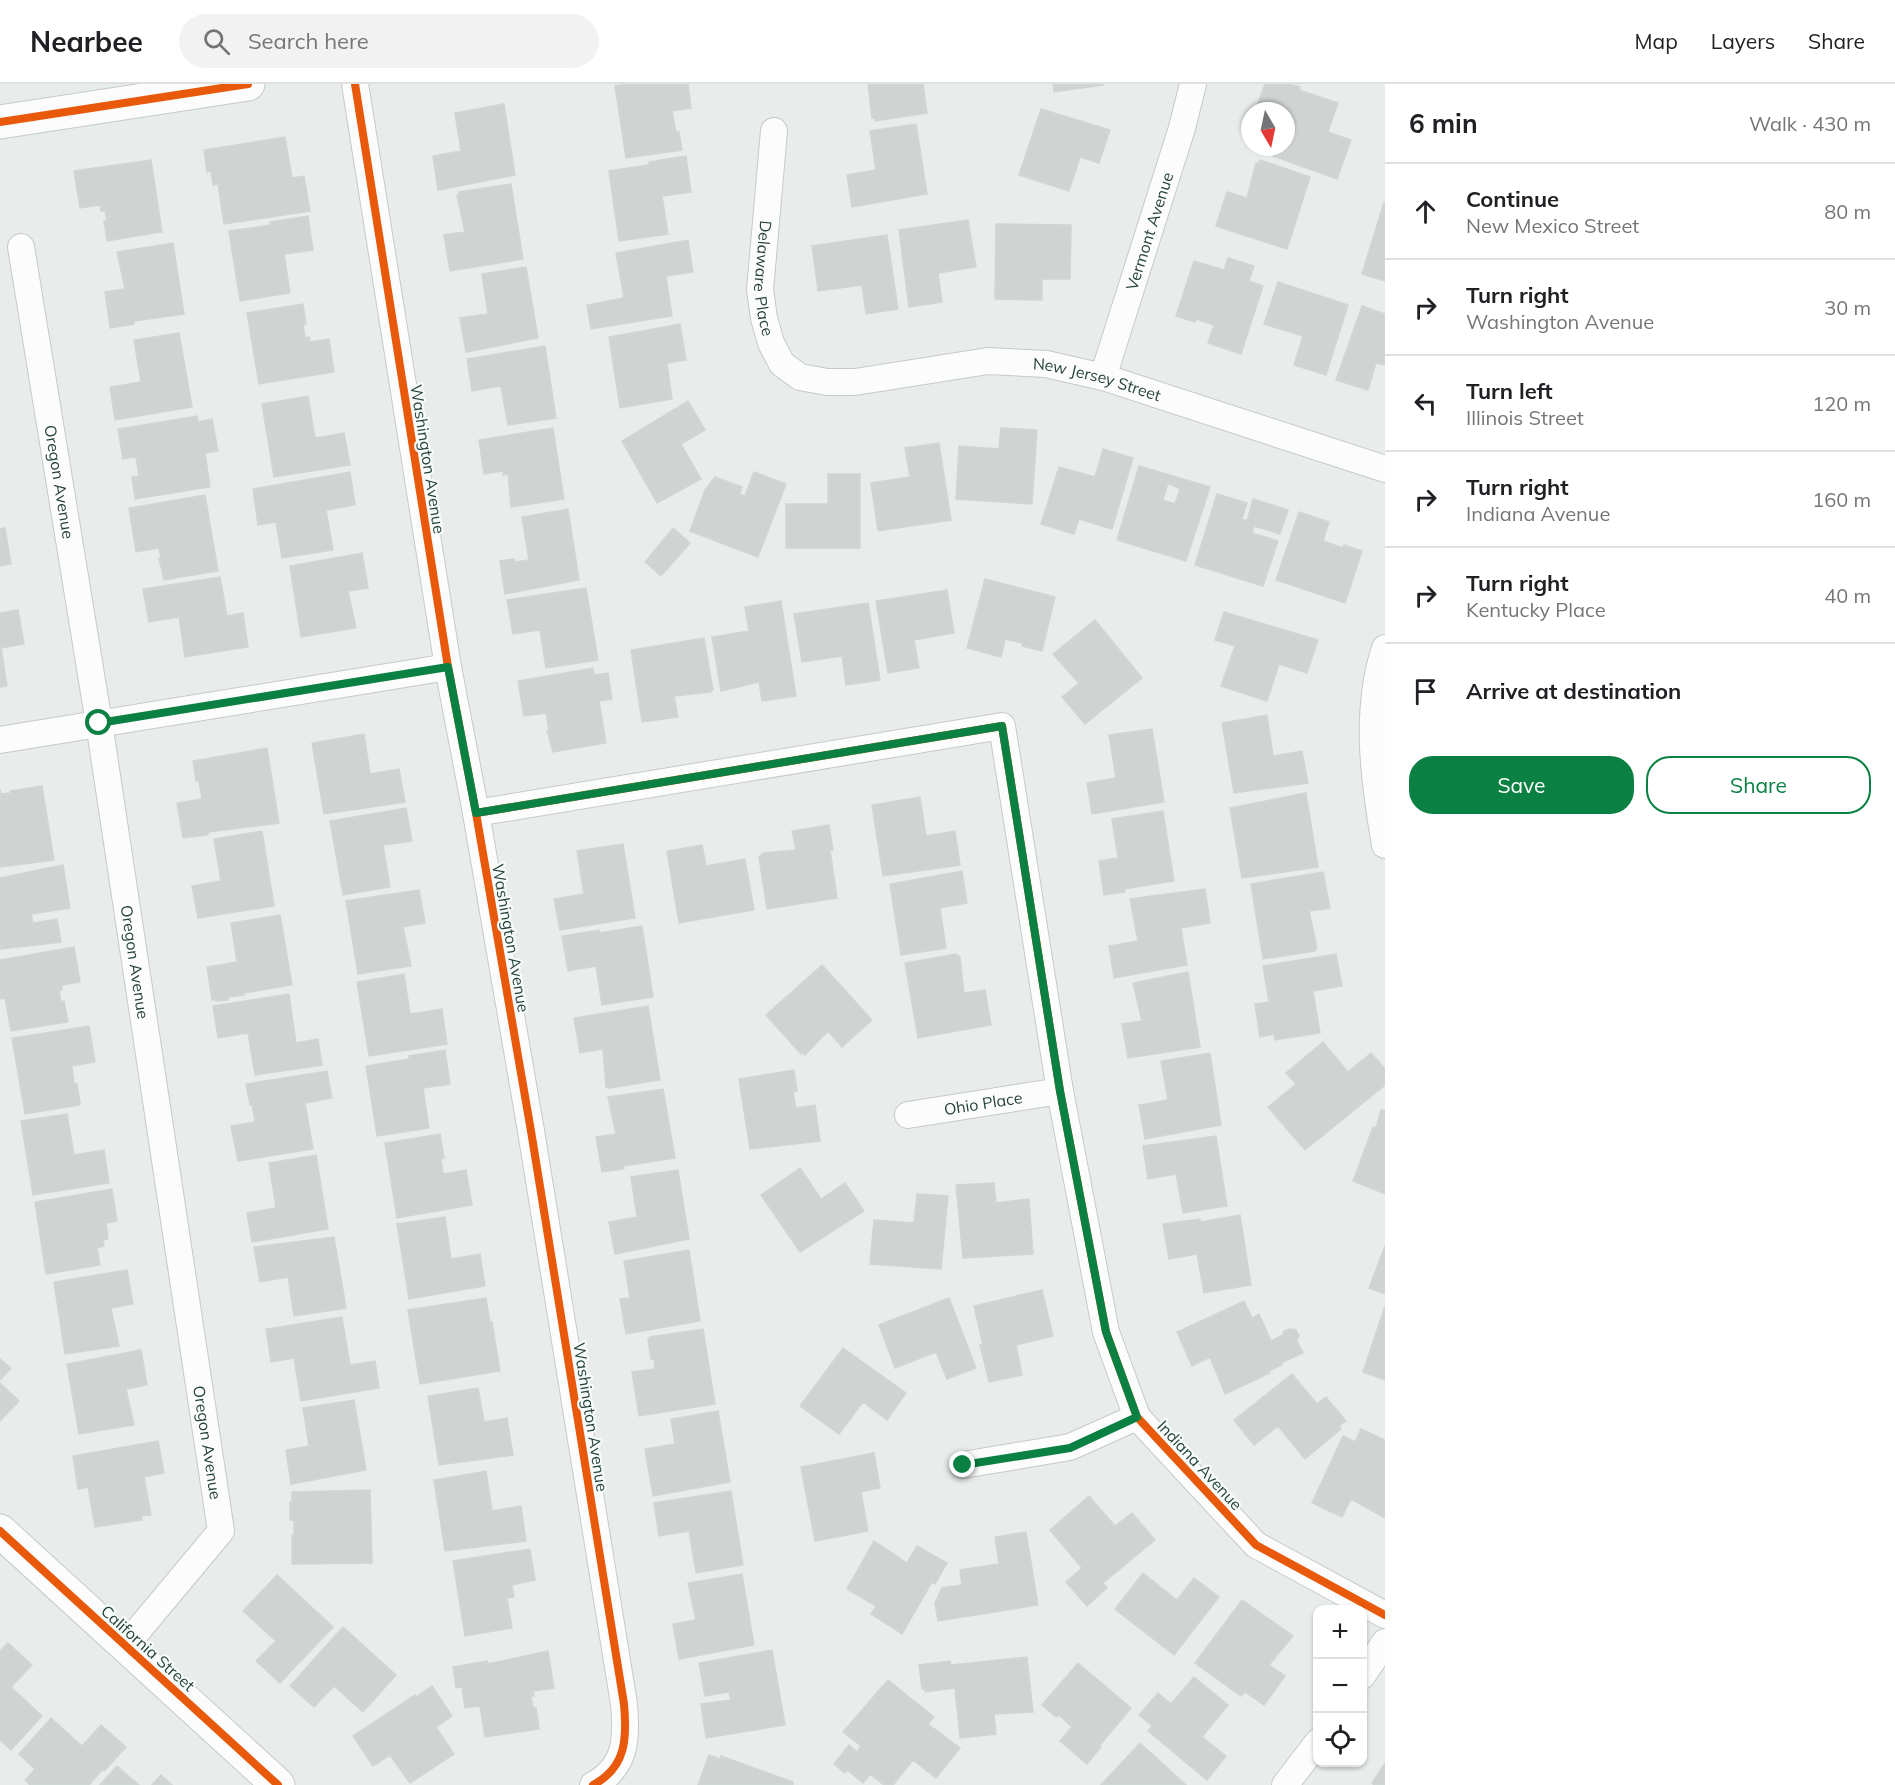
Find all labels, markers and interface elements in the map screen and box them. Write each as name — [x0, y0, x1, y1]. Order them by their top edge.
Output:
search box — [179, 14, 599, 68]
text: Nearbee — [30, 24, 143, 59]
icon: search — [200, 25, 233, 58]
text: Search here — [248, 27, 369, 55]
text: Map — [1635, 28, 1678, 54]
text: Layers — [1711, 28, 1775, 54]
text: Share — [1808, 28, 1865, 54]
north arrow — [1241, 102, 1295, 156]
text: 6 min — [1409, 107, 1478, 140]
text: Walk · 430 m — [1749, 111, 1871, 136]
street label: Vermont Avenue — [1121, 170, 1177, 293]
text: Continue — [1466, 185, 1559, 213]
icon: ahead — [1409, 195, 1442, 228]
text: 80 m — [1824, 199, 1871, 224]
text: New Mexico Street — [1466, 213, 1639, 238]
street label: Delaware Place — [750, 220, 779, 338]
text: Turn right — [1466, 281, 1569, 309]
icon: right — [1409, 291, 1442, 324]
text: 30 m — [1824, 295, 1871, 320]
text: Washington Avenue — [1466, 309, 1654, 334]
street label: New Jersey Street — [1033, 353, 1164, 405]
text: Turn left — [1466, 377, 1553, 405]
street label: Washington Avenue — [406, 383, 450, 535]
icon: left — [1409, 387, 1442, 420]
text: 120 m — [1812, 391, 1871, 416]
text: Illinois Street — [1466, 405, 1584, 430]
street label: Oregon Avenue — [40, 424, 79, 540]
text: Turn right — [1466, 473, 1569, 501]
icon: right — [1409, 483, 1442, 516]
text: 160 m — [1812, 487, 1871, 512]
text: Indiana Avenue — [1466, 501, 1610, 526]
text: Turn right — [1466, 569, 1569, 597]
icon: right — [1409, 579, 1442, 612]
text: 40 m — [1824, 583, 1871, 608]
text: Kentucky Place — [1466, 597, 1606, 622]
icon: arrive — [1409, 675, 1442, 708]
text: Arrive at destination — [1466, 677, 1681, 705]
route start — [85, 709, 111, 735]
button: Save — [1409, 756, 1634, 814]
button: Share — [1646, 756, 1871, 814]
street label: Washington Avenue — [488, 862, 534, 1014]
street label: Oregon Avenue — [117, 904, 154, 1020]
street label: Ohio Place — [942, 1087, 1024, 1119]
street label: Washington Avenue — [569, 1341, 613, 1493]
street label: Oregon Avenue — [189, 1384, 226, 1501]
street label: Indiana Avenue — [1153, 1416, 1247, 1514]
route end — [949, 1451, 975, 1477]
street label: California Street — [97, 1601, 199, 1696]
map controls — [1313, 1605, 1367, 1767]
button: + — [1313, 1605, 1367, 1659]
button: − — [1313, 1659, 1367, 1713]
button: locate — [1313, 1713, 1367, 1767]

